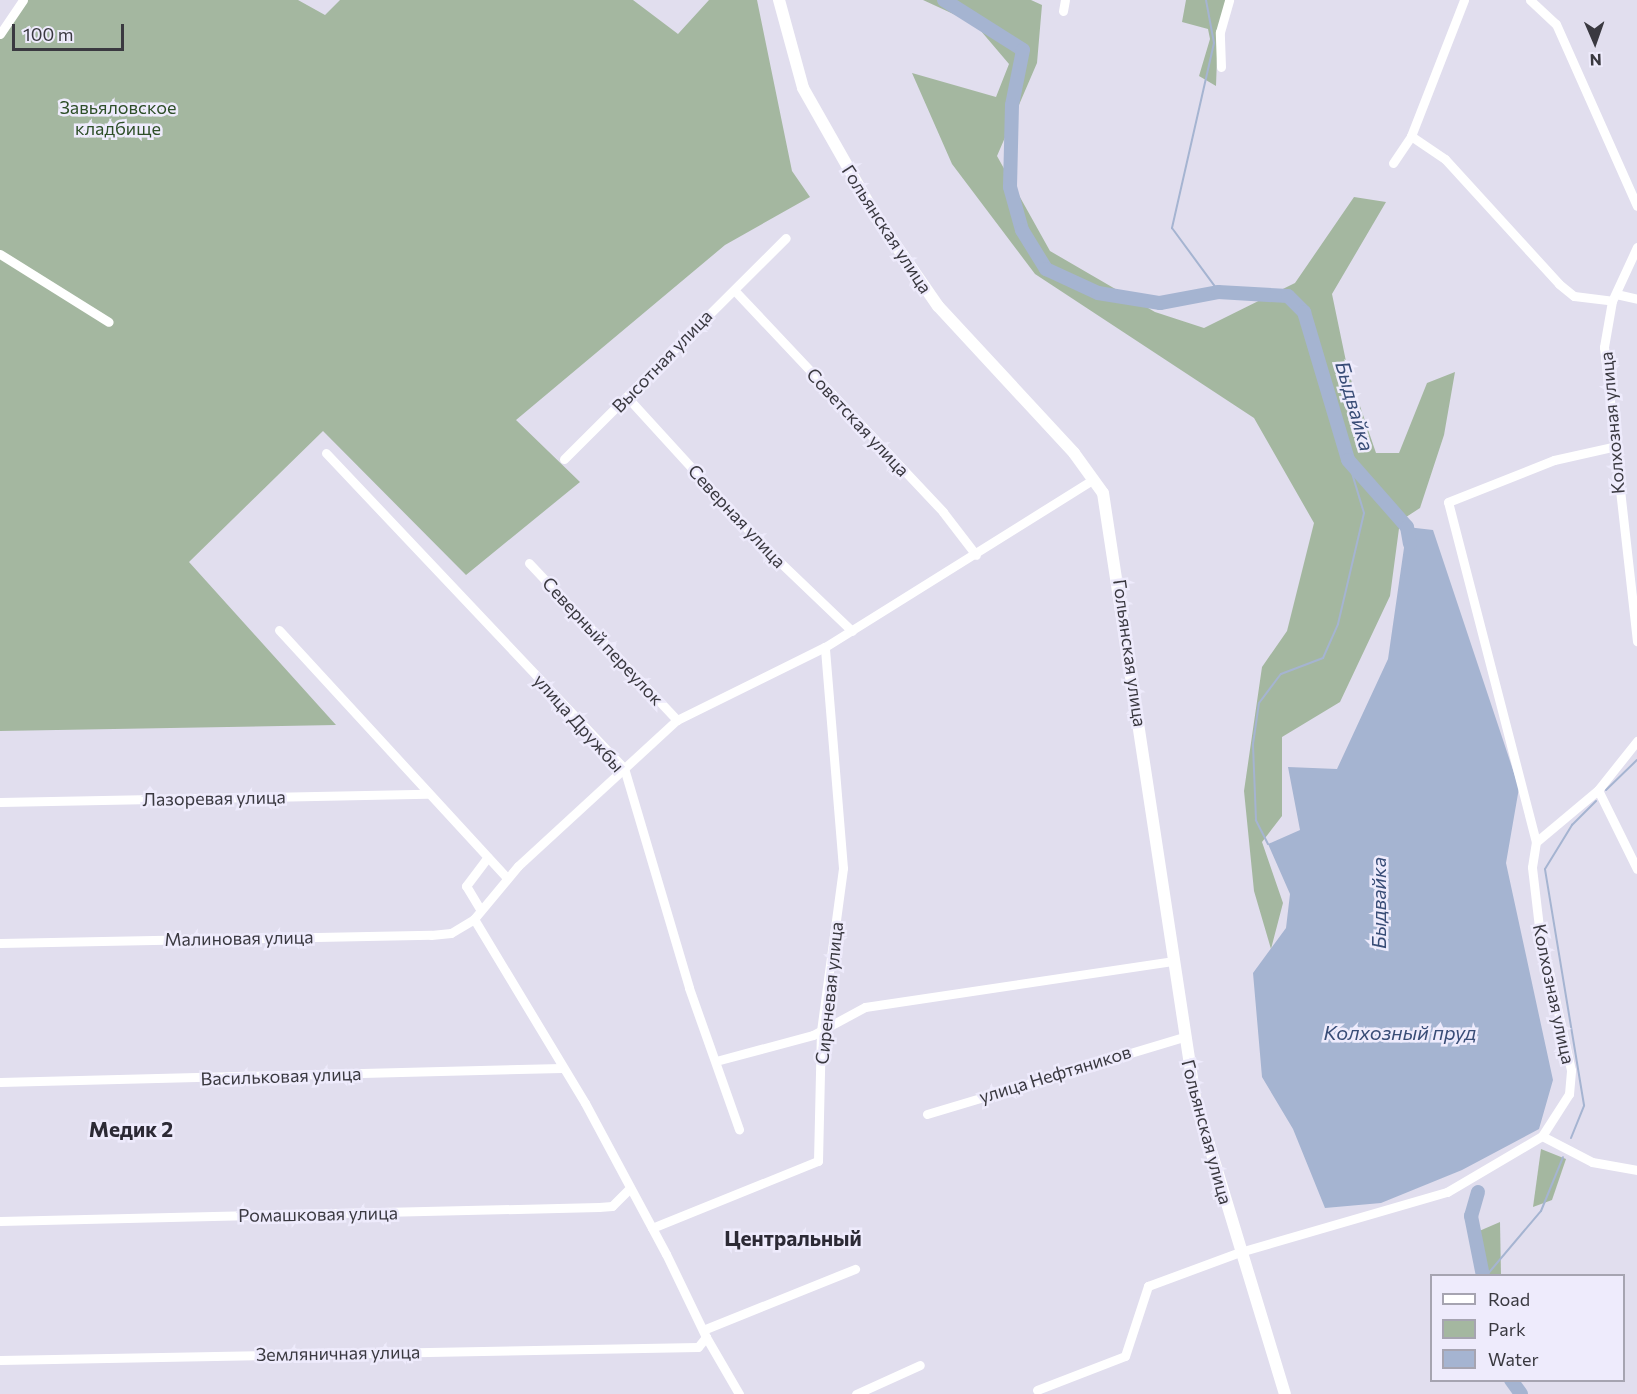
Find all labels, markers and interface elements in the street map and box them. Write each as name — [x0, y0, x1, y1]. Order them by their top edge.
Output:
scale bar — [15, 12, 128, 50]
north arrow — [1565, 12, 1625, 72]
text: 100 m — [23, 23, 73, 45]
text: N — [1589, 51, 1602, 70]
park label: Завьяловское кладбище — [60, 97, 176, 140]
street label: Гольянская улица — [837, 161, 937, 297]
street label: Высотная улица — [608, 305, 716, 417]
street label: Колхозная улица — [1595, 351, 1629, 495]
water label: Быдвайка — [1331, 358, 1379, 454]
street label: Советская улица — [802, 363, 914, 481]
street label: Северная улица — [684, 460, 790, 572]
street label: Северный переулок — [538, 572, 668, 710]
street label: Гольянская улица — [1109, 578, 1151, 728]
street label: улица Дружбы — [529, 669, 629, 777]
street label: Лазоревая улица — [142, 786, 286, 810]
water label: Быдвайка — [1366, 857, 1390, 949]
street label: Сиреневая улица — [811, 921, 847, 1065]
street label: Колхозная улица — [1529, 922, 1579, 1066]
street label: Малиновая улица — [164, 926, 314, 950]
water label: Колхозный пруд — [1324, 1020, 1476, 1044]
street label: улица Нефтяников — [976, 1041, 1134, 1107]
street label: Гольянская улица — [1177, 1057, 1237, 1207]
street label: Васильковая улица — [200, 1062, 362, 1090]
district label: Медик 2 — [89, 1116, 173, 1142]
street label: Ромашковая улица — [238, 1202, 398, 1226]
district label: Центральный — [724, 1225, 862, 1251]
legend — [1430, 1274, 1625, 1382]
text: Road — [1488, 1288, 1530, 1310]
text: Park — [1488, 1318, 1526, 1340]
street label: Земляничная улица — [256, 1341, 420, 1365]
text: Water — [1488, 1348, 1539, 1370]

